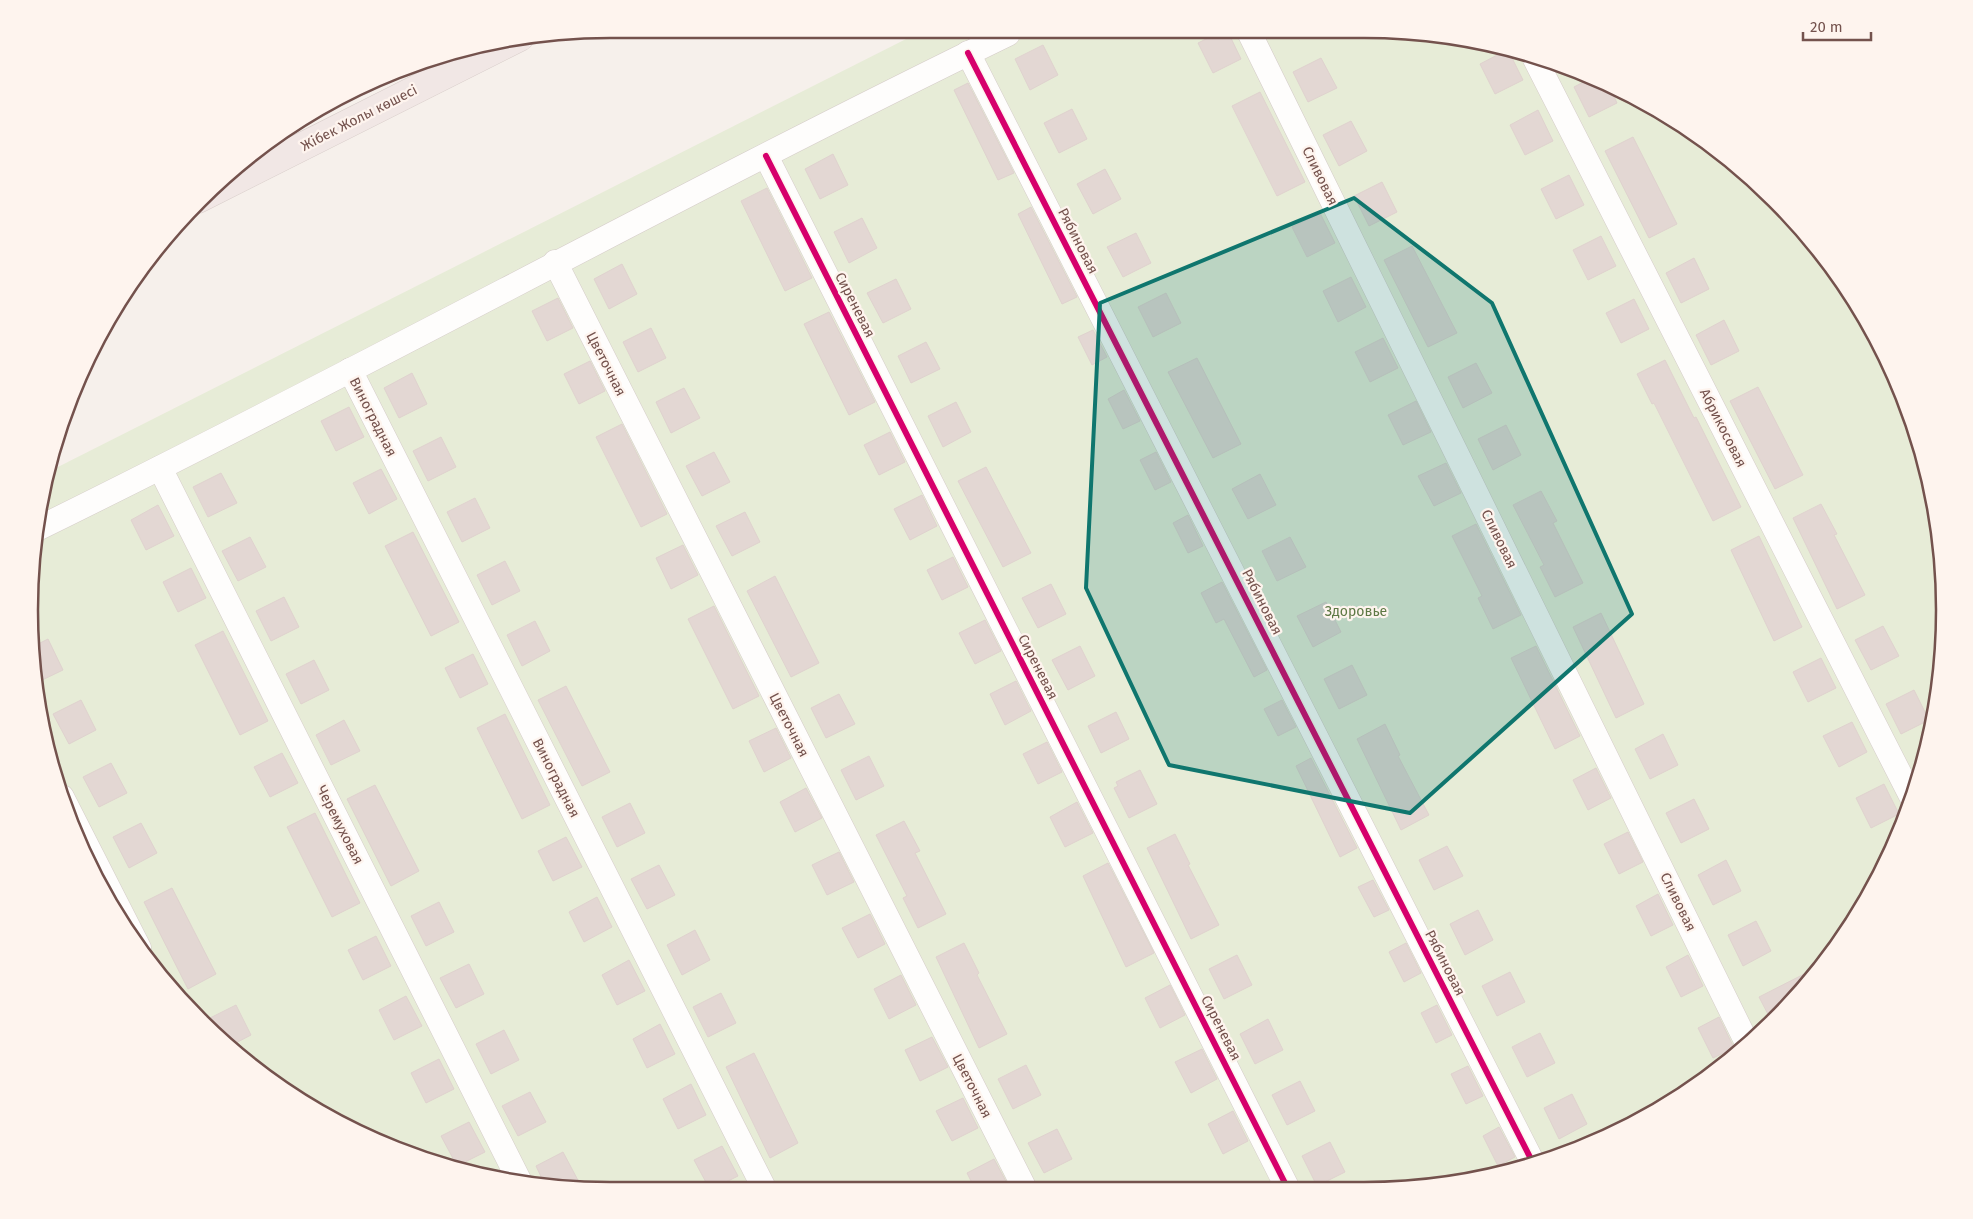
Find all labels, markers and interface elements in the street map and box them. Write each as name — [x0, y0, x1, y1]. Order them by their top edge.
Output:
scale bar — [1803, 10, 1870, 42]
text: 20 m — [1810, 18, 1843, 36]
street label: Жібек Жолы көшесі — [298, 81, 420, 155]
street label: Сливовая — [1298, 144, 1342, 208]
street label: Рябиновая — [1054, 205, 1102, 277]
street label: Сиреневая — [831, 270, 879, 340]
street label: Цветочная — [583, 329, 629, 399]
street label: Виноградная — [346, 375, 400, 459]
street label: Абрикосовая — [1696, 386, 1750, 470]
street label: Сливовая — [1477, 507, 1521, 571]
street label: Рябиновая — [1238, 566, 1286, 638]
park label: Здоровье — [1325, 603, 1387, 620]
street label: Сиреневая — [1014, 632, 1062, 702]
street label: Цветочная — [766, 690, 812, 760]
street label: Виноградная — [529, 736, 583, 820]
street label: Черемуховая — [313, 783, 367, 867]
street label: Сливовая — [1656, 870, 1700, 934]
street label: Рябиновая — [1421, 927, 1469, 999]
street label: Сиреневая — [1197, 993, 1245, 1063]
street label: Цветочная — [949, 1051, 995, 1121]

